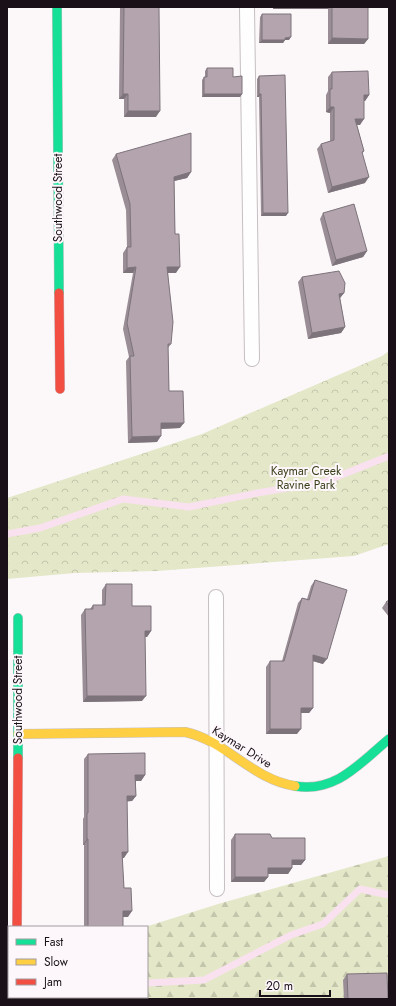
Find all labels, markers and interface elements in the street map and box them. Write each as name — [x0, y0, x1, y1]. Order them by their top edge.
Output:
street label: Southwood Street — [49, 154, 67, 242]
park label: Kaymar Creek Ravine Park — [271, 462, 342, 494]
street label: Southwood Street — [9, 656, 27, 744]
street label: Kaymar Drive — [209, 722, 275, 772]
legend — [8, 926, 148, 998]
text: Fast — [44, 933, 63, 951]
text: Slow — [44, 953, 69, 971]
scale bar — [260, 972, 330, 998]
text: Jam — [42, 973, 62, 991]
text: 20 m — [266, 977, 293, 995]

